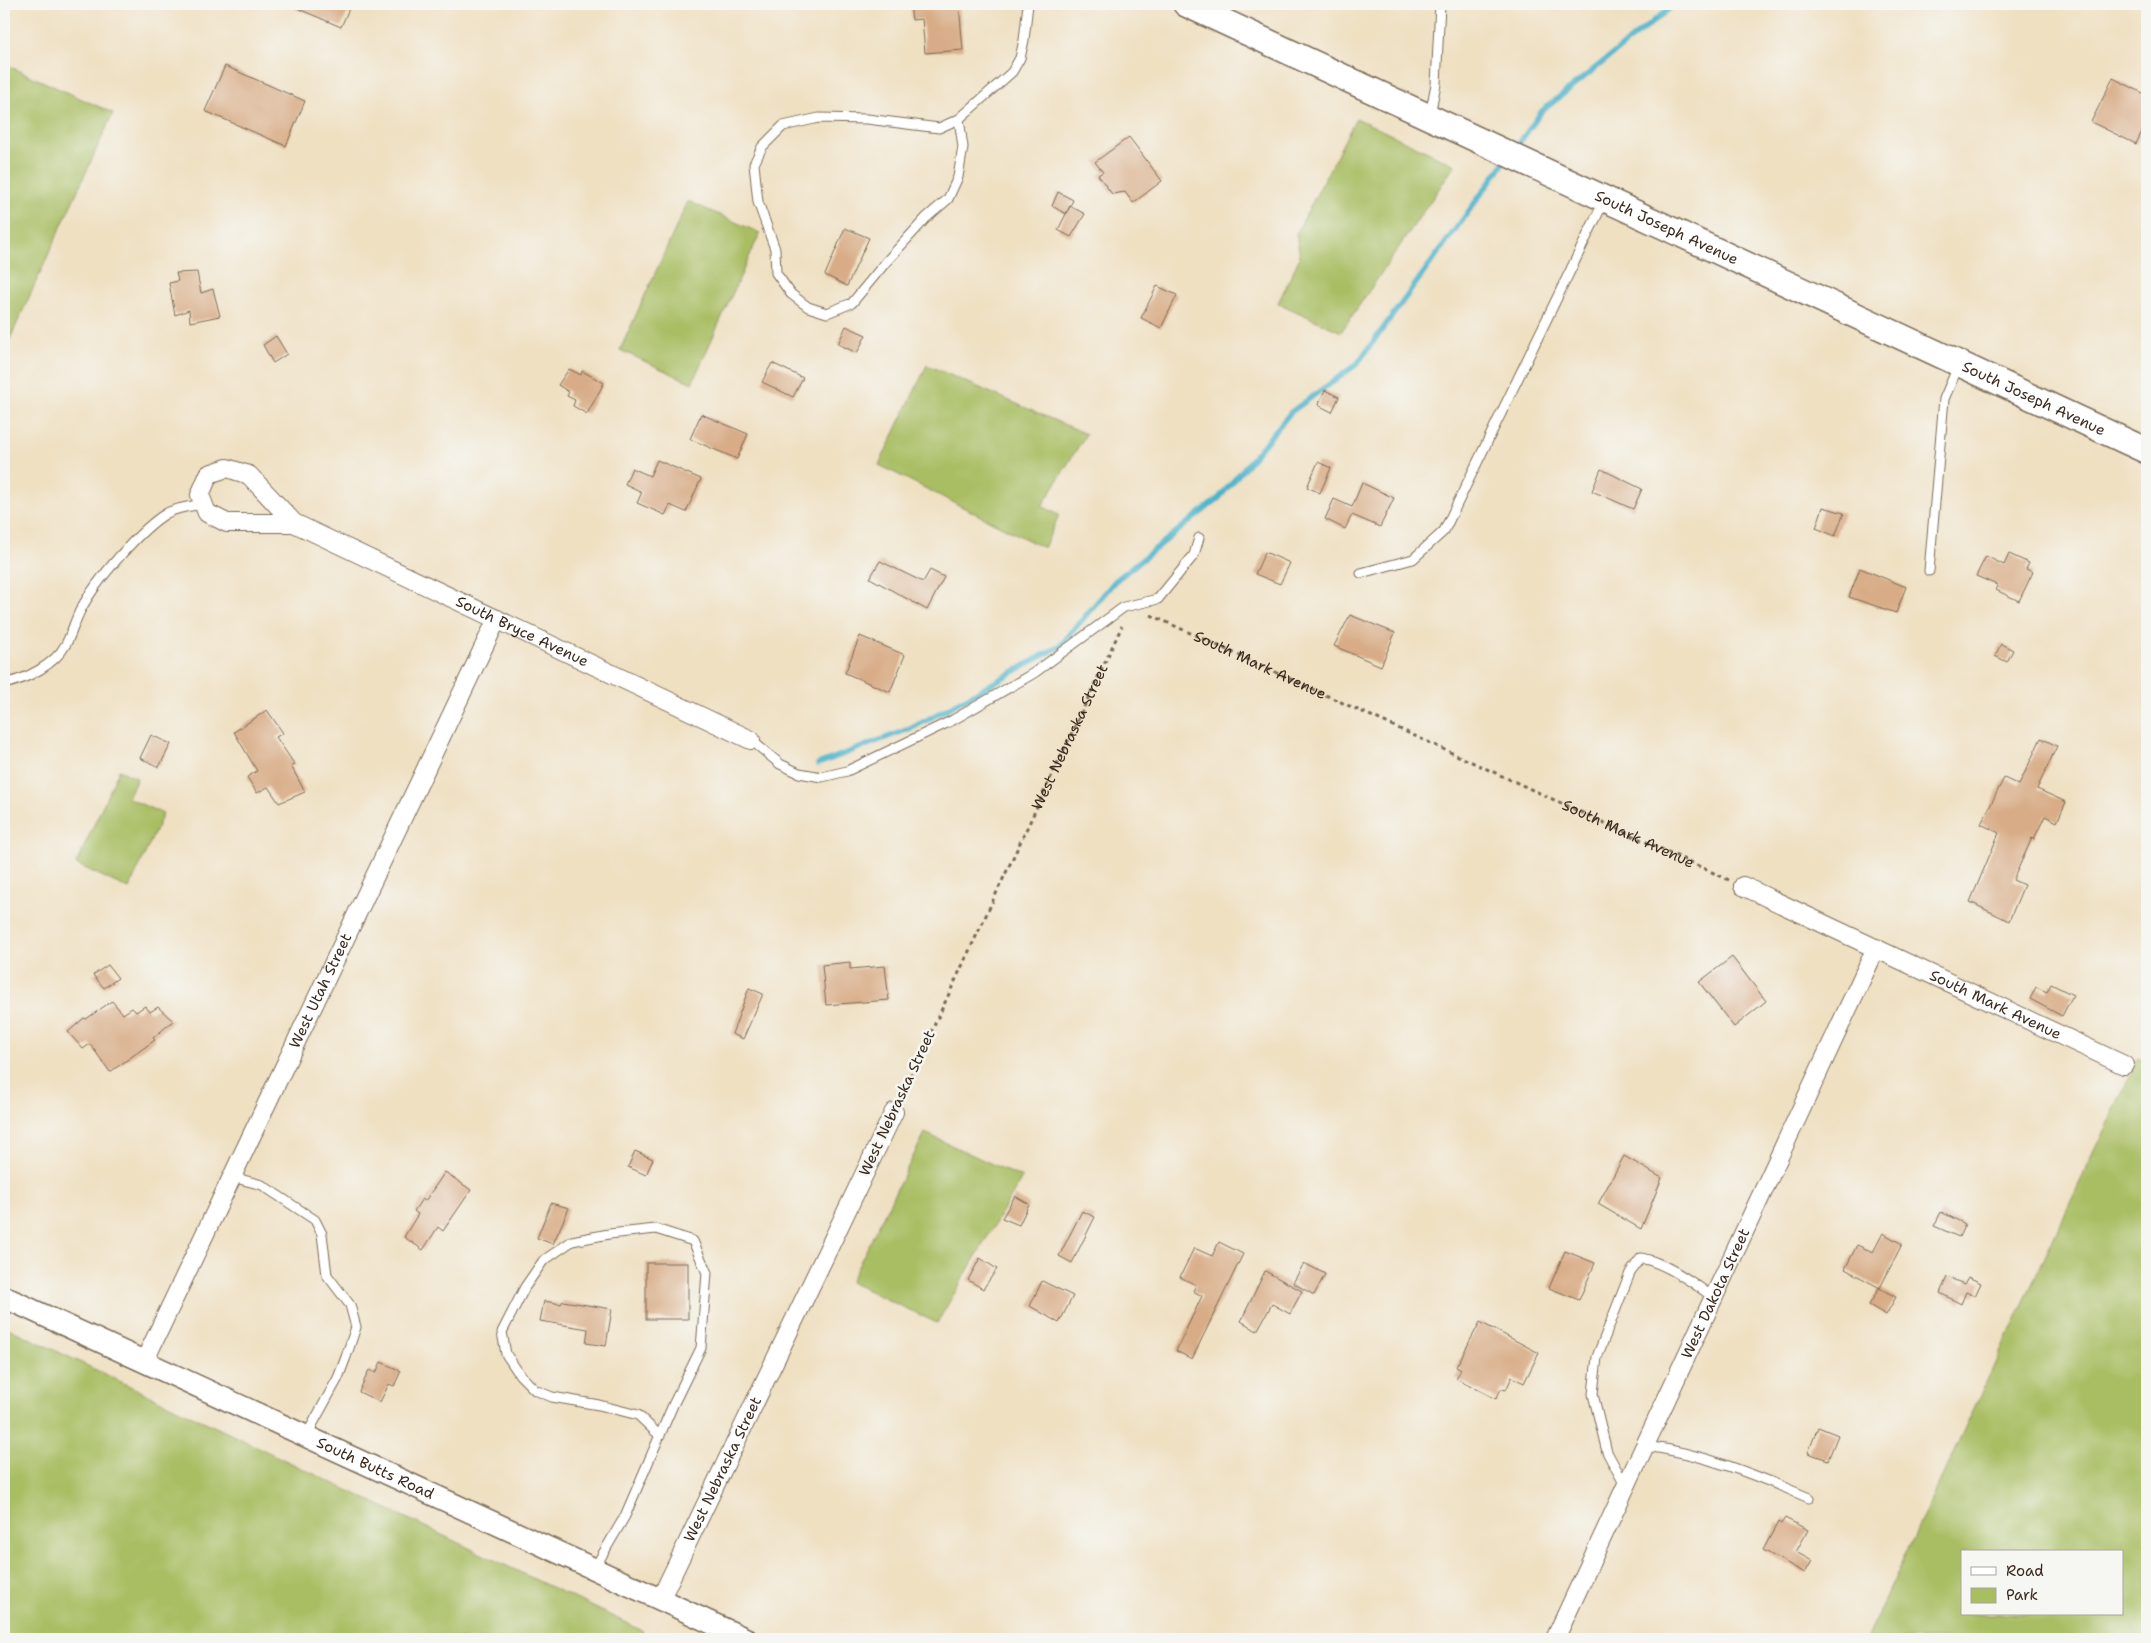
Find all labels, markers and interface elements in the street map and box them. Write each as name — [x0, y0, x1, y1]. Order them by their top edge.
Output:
street label: South Joseph Avenue — [1592, 186, 1741, 269]
street label: South Joseph Avenue — [1959, 356, 2109, 440]
street label: South Bryce Avenue — [453, 591, 592, 671]
street label: South Mark Avenue — [1191, 626, 1329, 704]
street label: West Nebraska Street — [1027, 661, 1113, 813]
street label: South Mark Avenue — [1559, 795, 1698, 873]
street label: West Utah Street — [284, 930, 356, 1052]
street label: South Mark Avenue — [1926, 965, 2065, 1044]
street label: West Nebraska Street — [854, 1027, 940, 1179]
street label: West Dakota Street — [1677, 1225, 1754, 1362]
street label: West Nebraska Street — [679, 1393, 766, 1545]
street label: South Butts Road — [314, 1433, 438, 1504]
legend — [1961, 1550, 2124, 1616]
text: Road — [2006, 1561, 2044, 1581]
text: Park — [2006, 1585, 2038, 1605]

